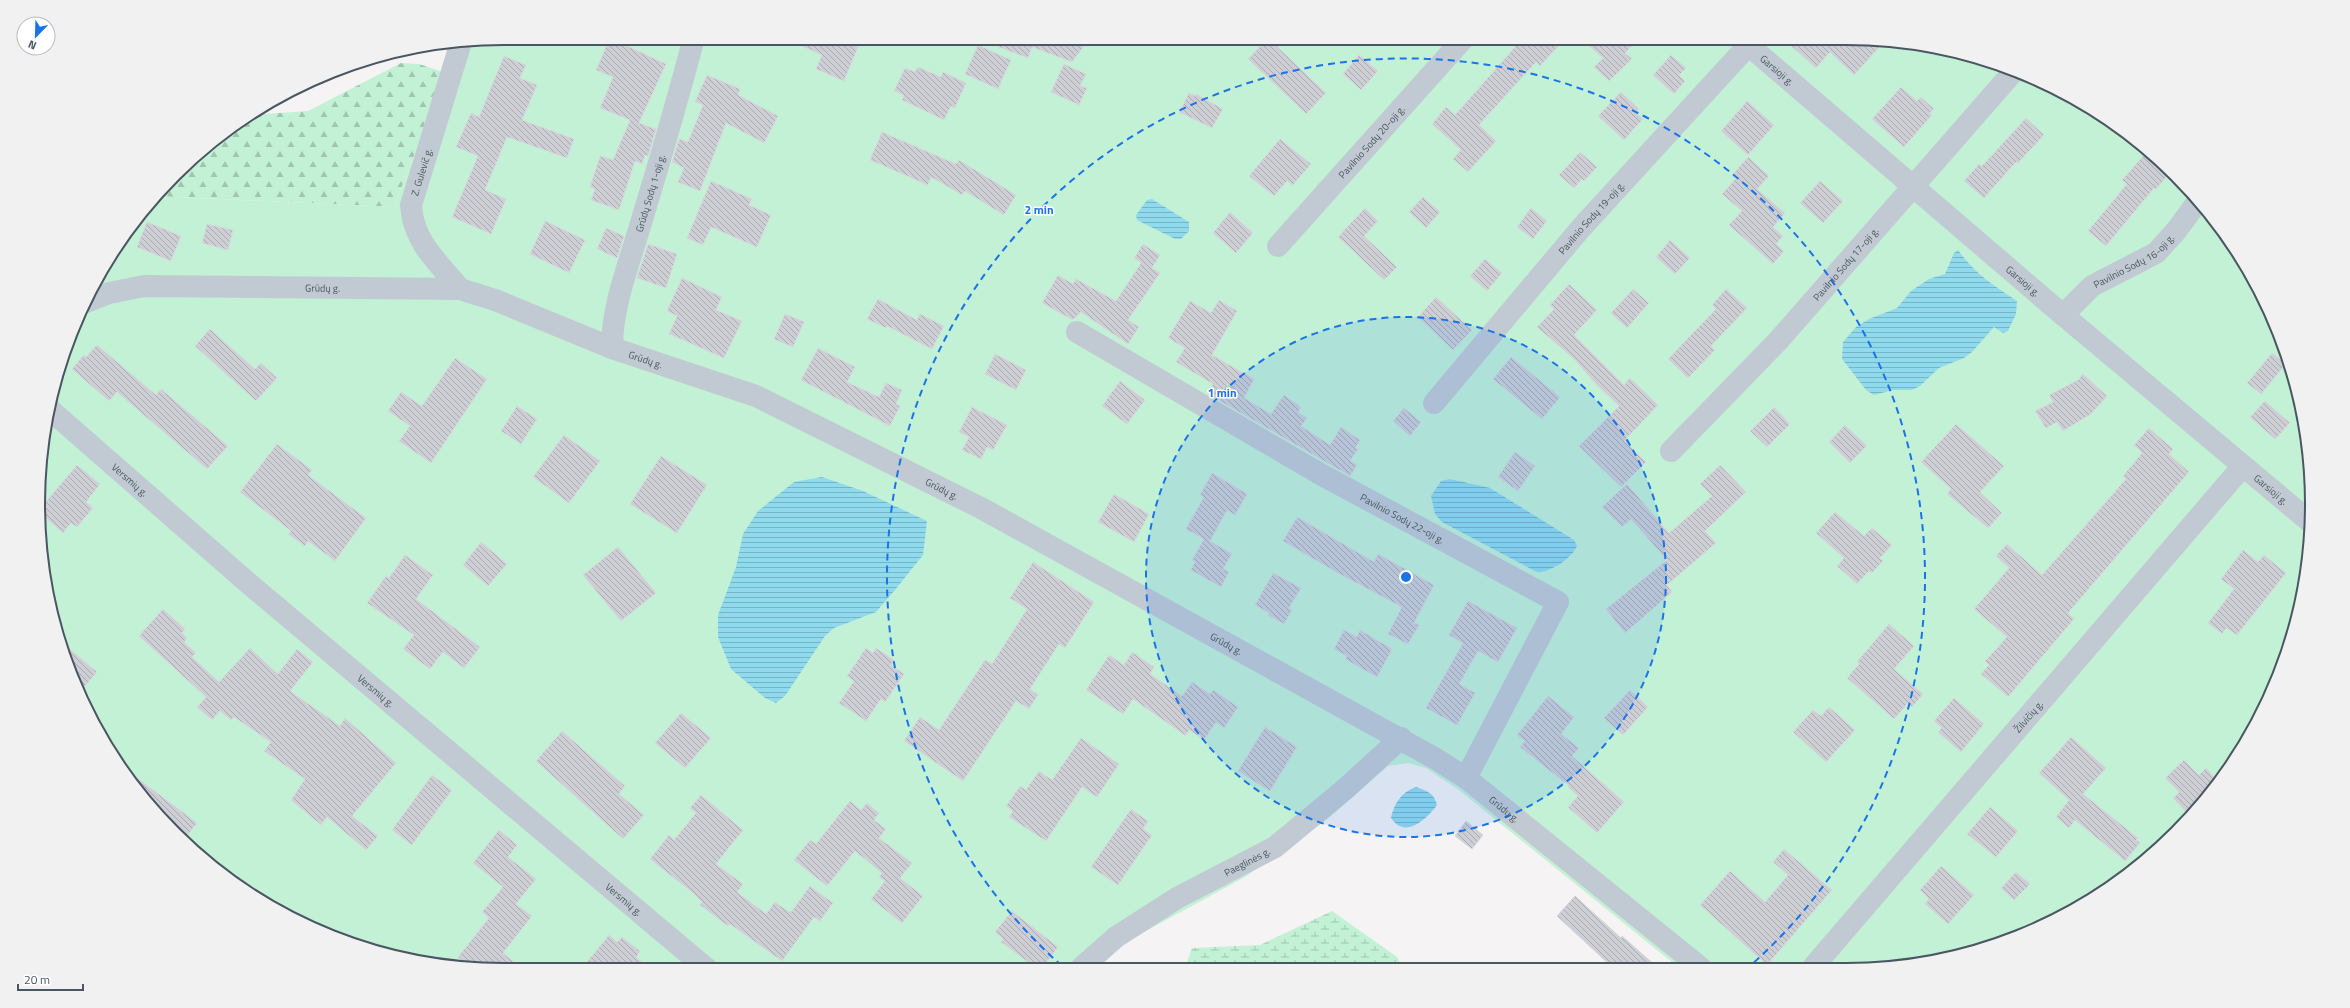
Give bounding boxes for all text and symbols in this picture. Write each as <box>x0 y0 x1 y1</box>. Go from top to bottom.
north arrow <box>16 16 56 56</box>
text: N <box>25 36 39 54</box>
street label: Garsioji g. <box>1757 51 1797 89</box>
street label: Pavilnio Sodų 20-oji g. <box>1335 102 1408 182</box>
street label: Z. Gulevič g. <box>407 146 436 198</box>
street label: Grūdų Sodų 1-oji g. <box>632 153 669 234</box>
street label: Pavilnio Sodų 19-oji g. <box>1555 178 1628 258</box>
text: 2 min <box>1024 200 1054 219</box>
street label: Pavilnio Sodų 17-oji g. <box>1809 224 1882 304</box>
street label: Pavilnio Sodų 16-oji g. <box>2091 231 2178 292</box>
street label: Garsioji g. <box>2002 262 2043 300</box>
street label: Grūdų g. <box>305 281 340 296</box>
street label: Grūdų g. <box>626 347 664 372</box>
text: 1 min <box>1207 383 1237 402</box>
street label: Versmių g. <box>108 460 151 500</box>
street label: Garsioji g. <box>2250 471 2291 509</box>
street label: Grūdų g. <box>923 474 961 504</box>
street label: Pavilnio Sodų 22-oji g. <box>1357 490 1447 547</box>
centre of rings <box>1399 570 1413 584</box>
street label: Grūdų g. <box>1207 629 1245 659</box>
street label: Versmių g. <box>354 671 397 711</box>
street label: Žilvičių g. <box>2010 697 2047 736</box>
street label: Grūdų g. <box>1486 792 1522 826</box>
street label: Paeglinės g. <box>1221 844 1273 880</box>
street label: Versmių g. <box>602 880 645 919</box>
scale bar <box>18 966 83 992</box>
text: 20 m <box>24 970 50 989</box>

